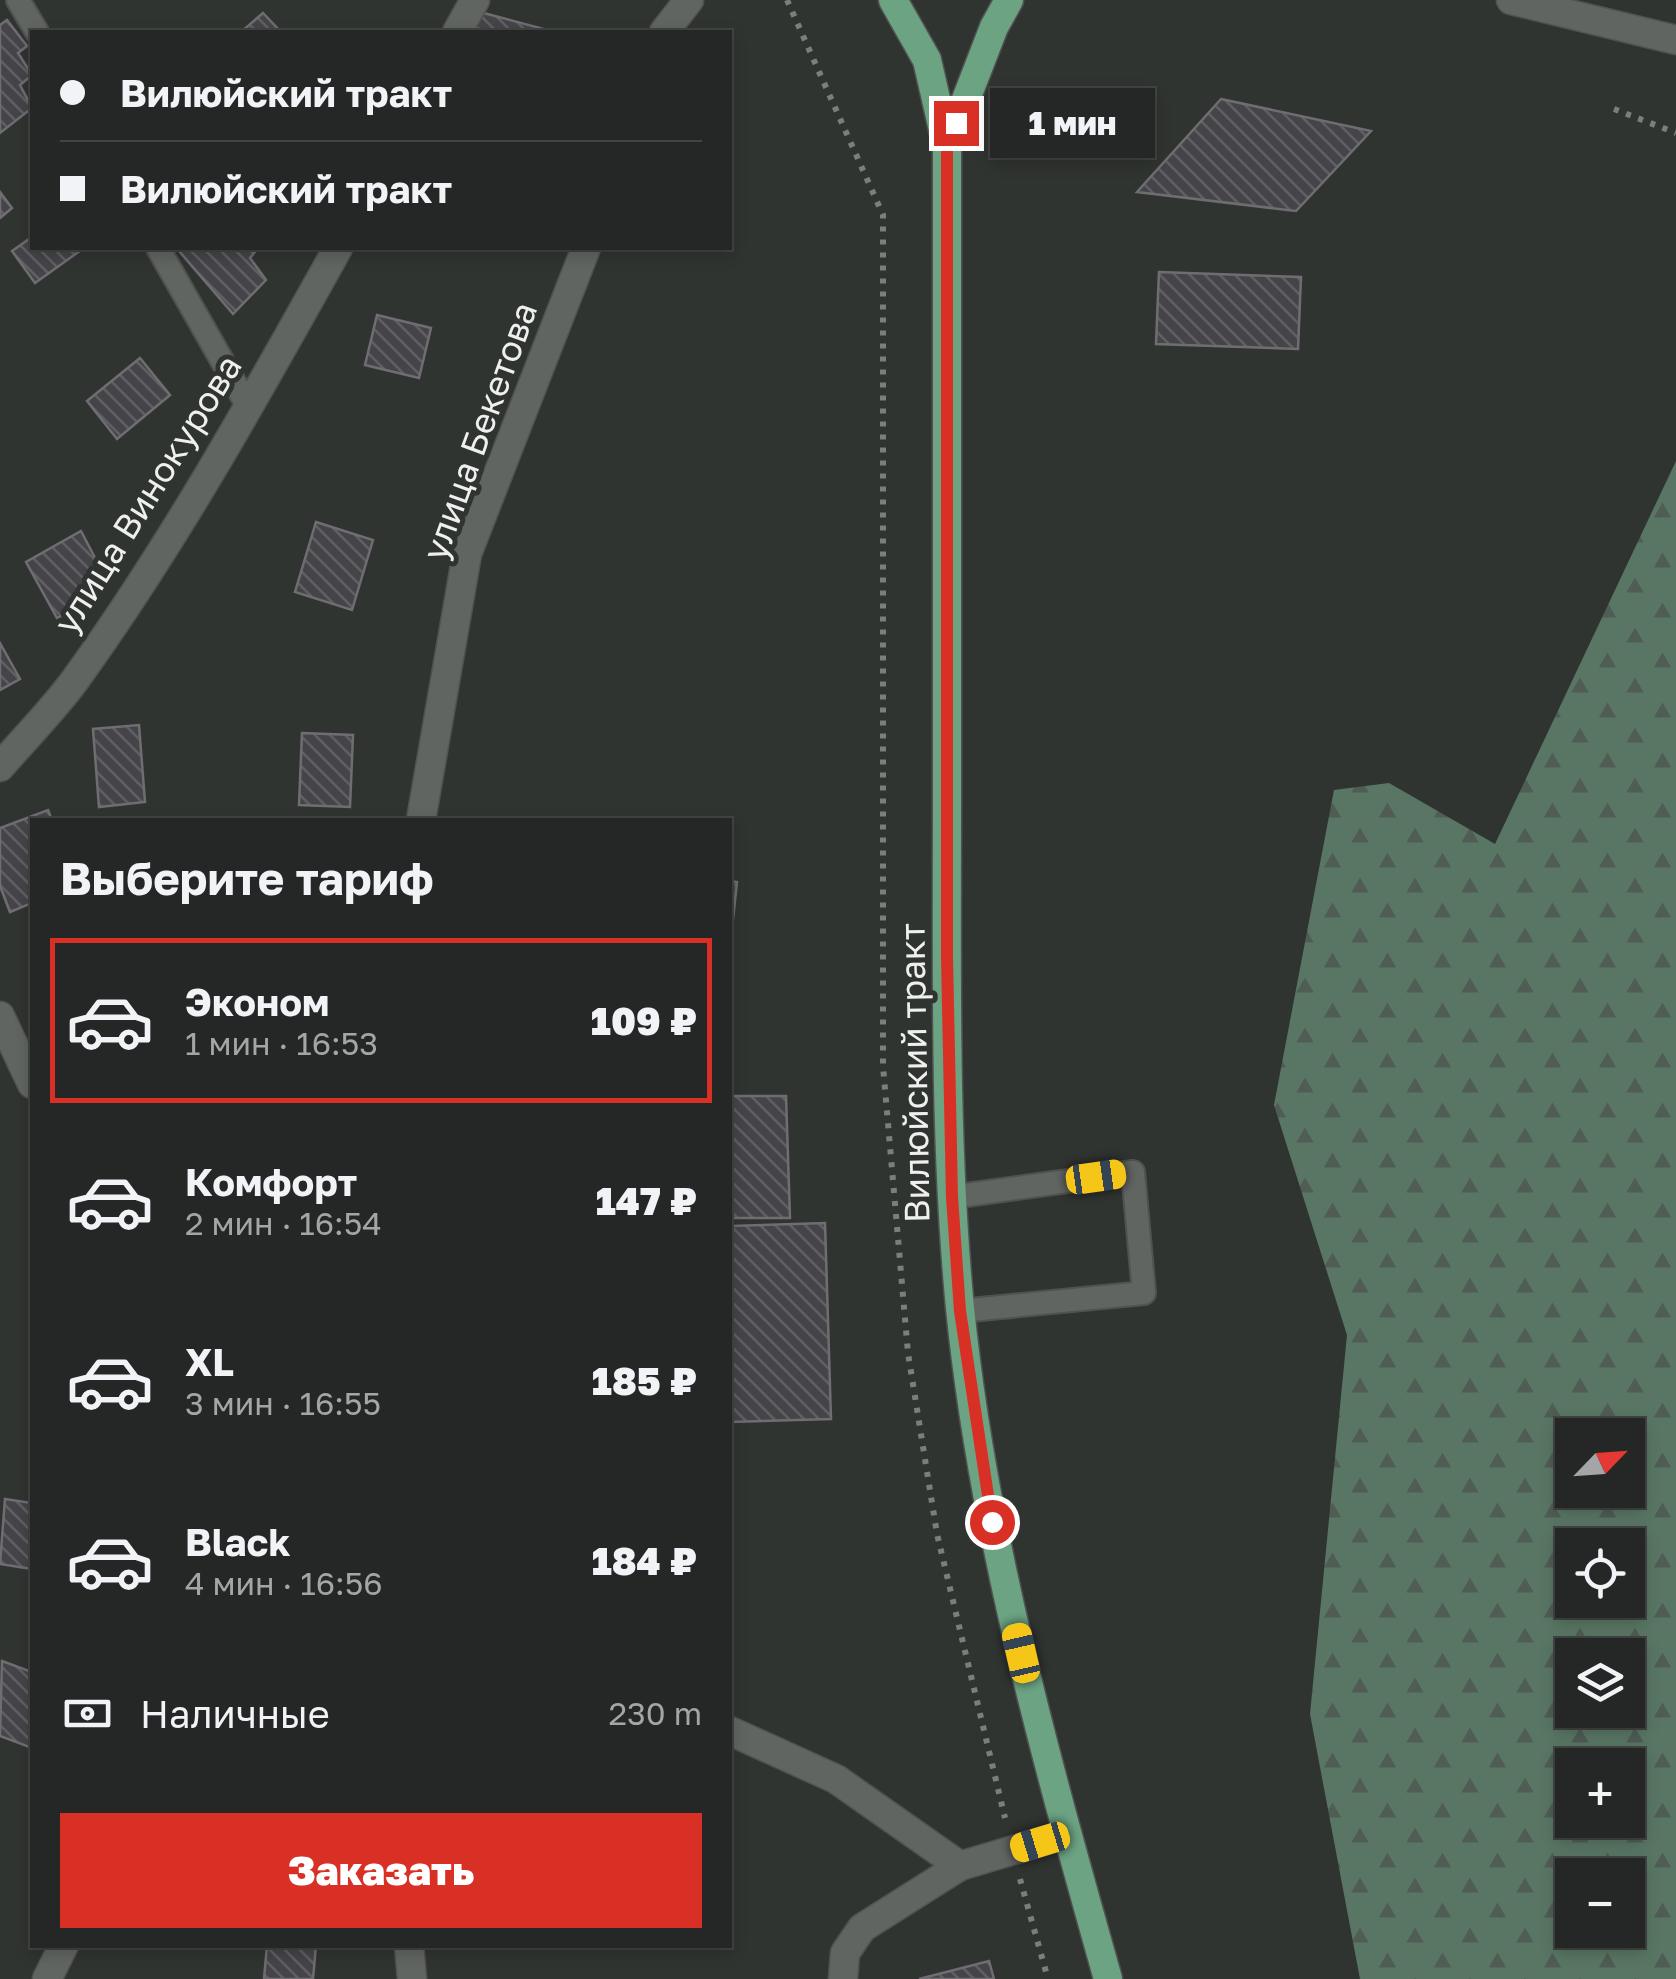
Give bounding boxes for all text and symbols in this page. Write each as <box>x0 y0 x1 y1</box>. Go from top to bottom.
text: Вилюйский тракт <box>120 70 452 115</box>
callout: 1 мин <box>991 88 1156 158</box>
route end <box>934 101 979 146</box>
text: 1 мин <box>1028 104 1117 142</box>
text: Вилюйский тракт <box>120 166 452 211</box>
street label: улица Бекетова <box>413 296 545 566</box>
street label: улица Винокурова <box>44 347 250 641</box>
text: Выберите тариф <box>60 851 434 905</box>
street label: Вилюйский тракт <box>890 923 938 1223</box>
icon: car <box>65 976 155 1066</box>
text: Эконом <box>185 979 329 1024</box>
text: 109 ₽ <box>591 998 697 1043</box>
text: 1 мин · 16:53 <box>185 1024 378 1062</box>
icon: car <box>65 1156 155 1246</box>
car <box>1064 1158 1128 1196</box>
text: Комфорт <box>185 1159 357 1204</box>
text: 147 ₽ <box>596 1178 697 1223</box>
text: 2 мин · 16:54 <box>185 1204 382 1242</box>
icon: car <box>65 1336 155 1426</box>
text: XL <box>185 1339 234 1384</box>
text: 185 ₽ <box>592 1358 697 1403</box>
text: 3 мин · 16:55 <box>185 1384 381 1422</box>
north arrow <box>1555 1418 1645 1508</box>
map controls <box>1555 1418 1645 1948</box>
route start <box>970 1500 1015 1545</box>
icon: car <box>65 1516 155 1606</box>
text: Black <box>185 1519 290 1564</box>
button: locate <box>1555 1528 1645 1618</box>
text: 184 ₽ <box>592 1538 697 1583</box>
text: 4 мин · 16:56 <box>185 1564 383 1602</box>
car <box>1000 1620 1042 1686</box>
button: layers <box>1555 1638 1645 1728</box>
icon: cash <box>60 1686 115 1741</box>
text: Наличные <box>140 1691 330 1736</box>
text: 230 m <box>609 1694 702 1732</box>
button: + <box>1555 1748 1645 1838</box>
button: Заказать <box>60 1813 702 1928</box>
car <box>1007 1819 1073 1865</box>
button: − <box>1555 1858 1645 1948</box>

